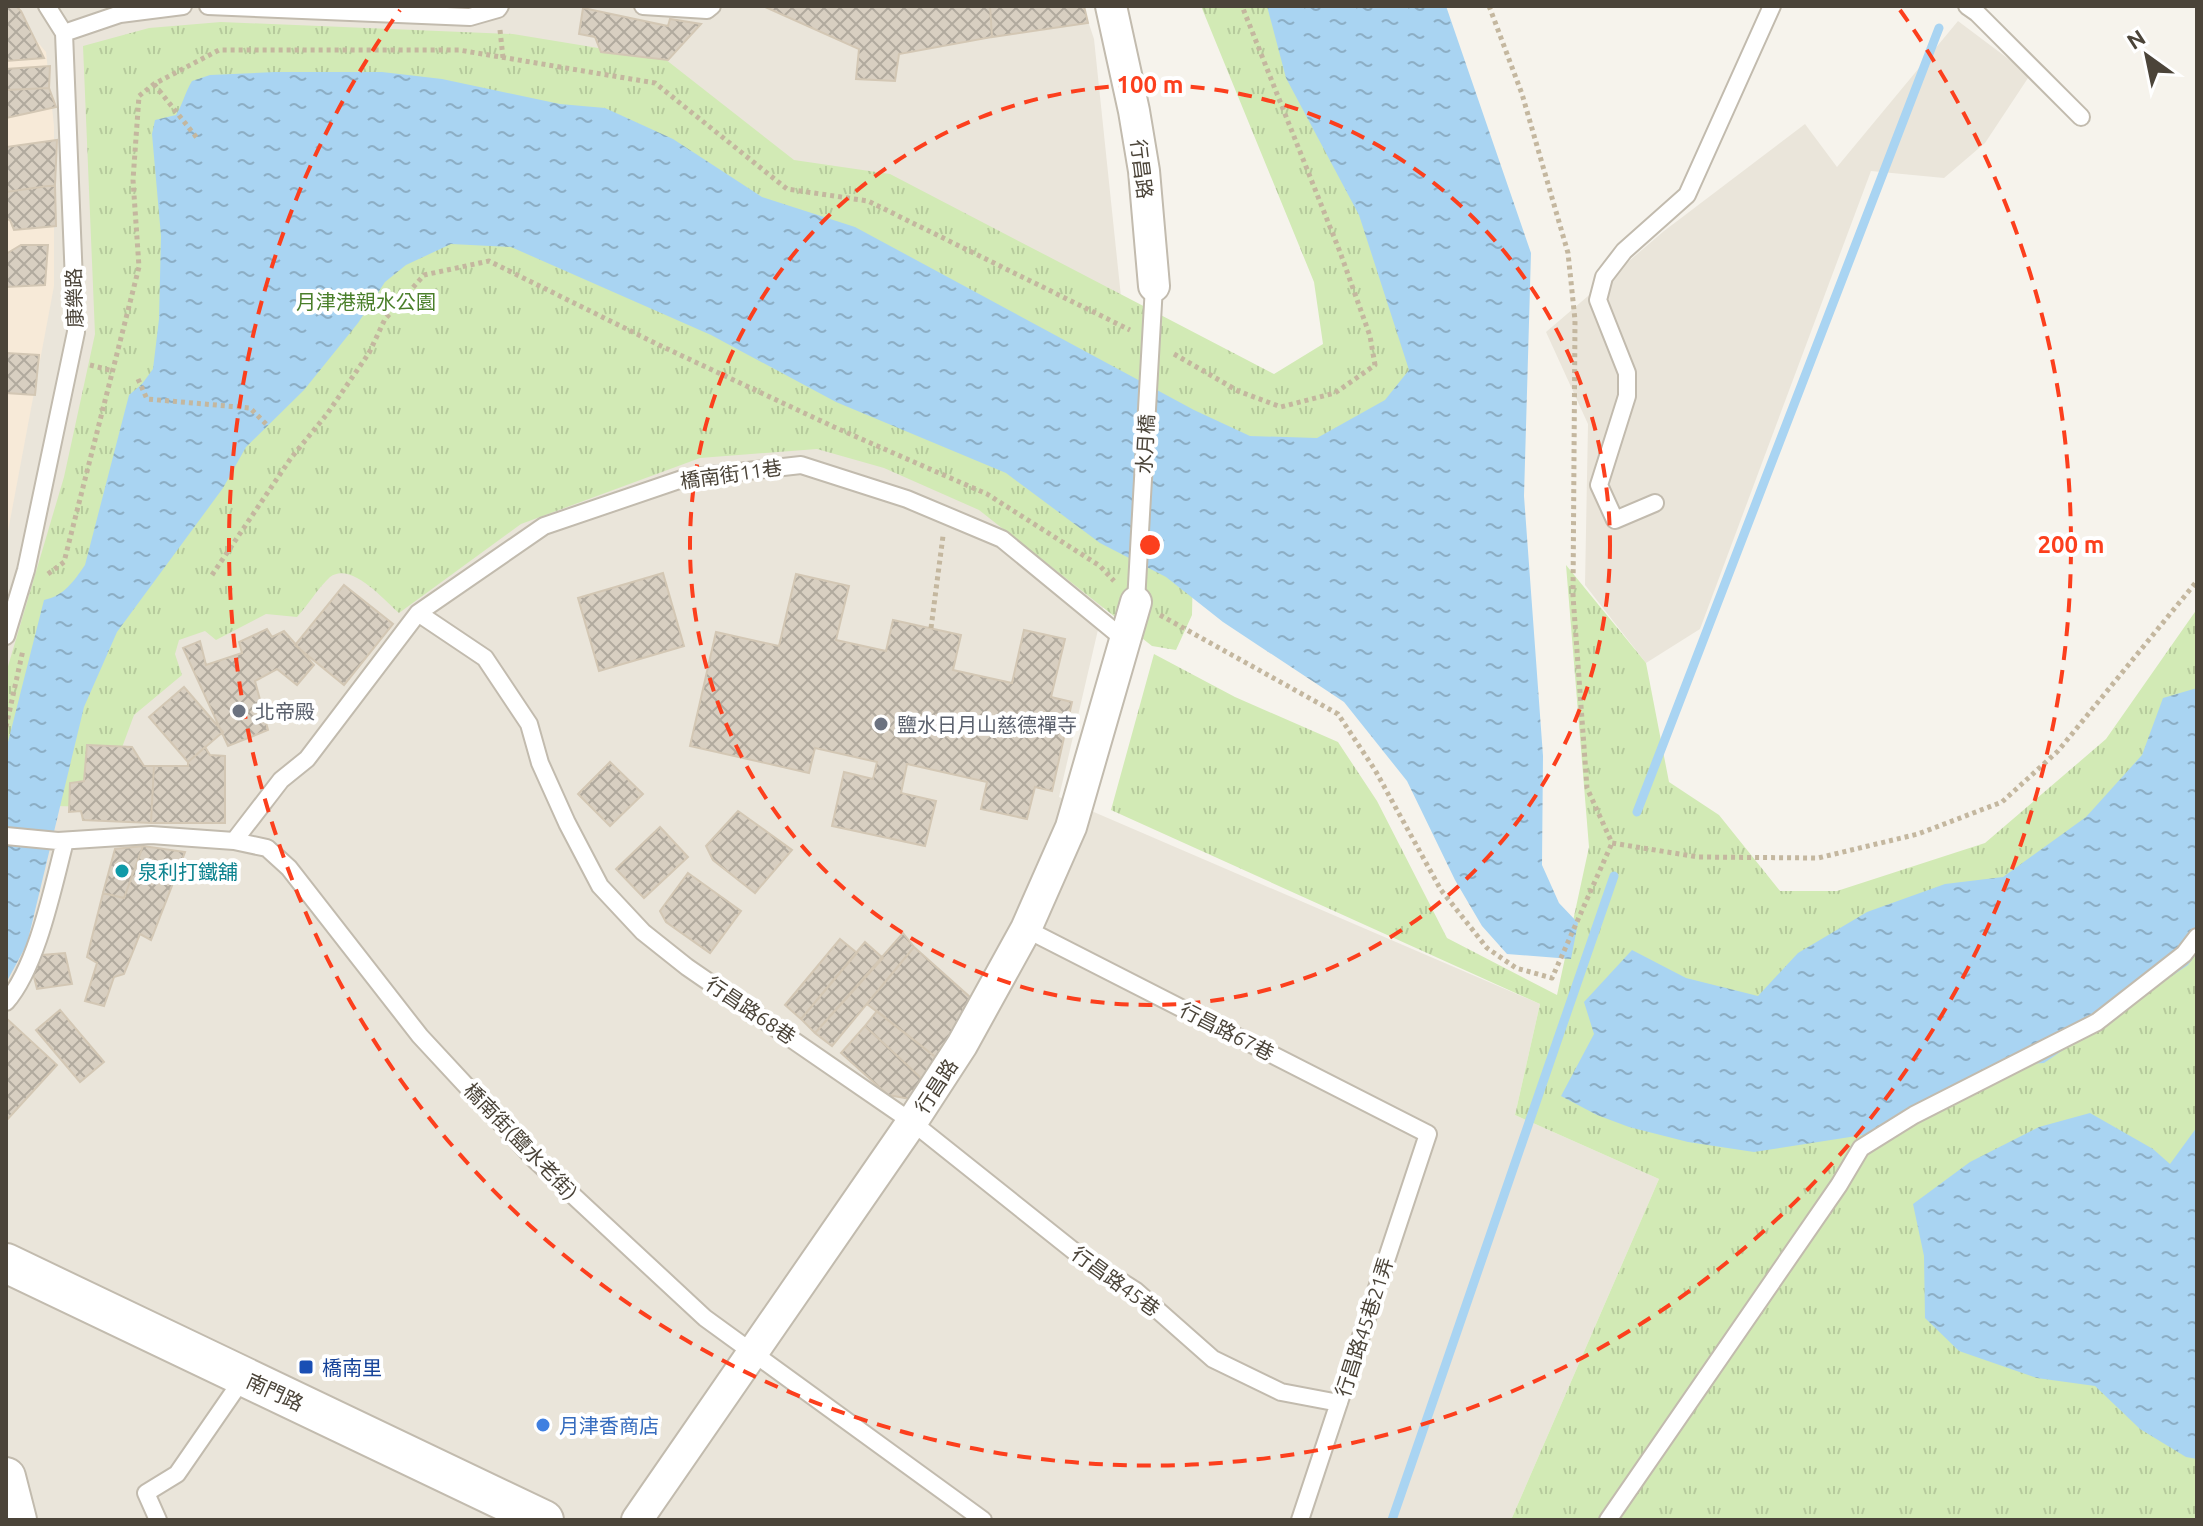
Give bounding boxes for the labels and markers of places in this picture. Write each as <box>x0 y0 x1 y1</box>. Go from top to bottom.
centre of rings <box>1136 531 1164 559</box>
place label: 北帝殿 <box>255 700 315 723</box>
marker: 北帝殿 <box>230 702 248 720</box>
place label: 鹽水日月山慈德禪寺 <box>897 713 1077 736</box>
marker: 鹽水日月山慈德禪寺 <box>872 715 890 733</box>
place label: 泉利打鐵舖 <box>138 860 238 883</box>
marker: 泉利打鐵舖 <box>113 862 131 880</box>
place label: 橋南里 <box>322 1356 382 1379</box>
marker: 橋南里 <box>297 1358 315 1376</box>
place label: 月津香商店 <box>559 1414 659 1437</box>
marker: 月津香商店 <box>534 1416 552 1434</box>

